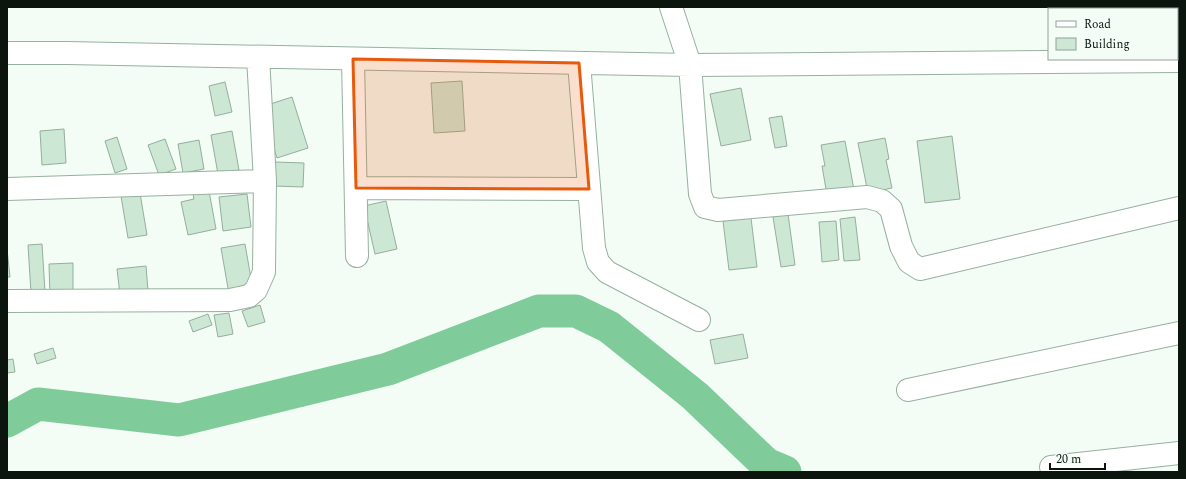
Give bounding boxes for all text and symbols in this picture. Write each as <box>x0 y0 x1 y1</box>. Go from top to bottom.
legend <box>1048 8 1178 60</box>
text: Road <box>1084 15 1111 34</box>
text: Building <box>1084 35 1130 54</box>
scale bar <box>1050 445 1105 471</box>
text: 20 m <box>1056 450 1081 469</box>

